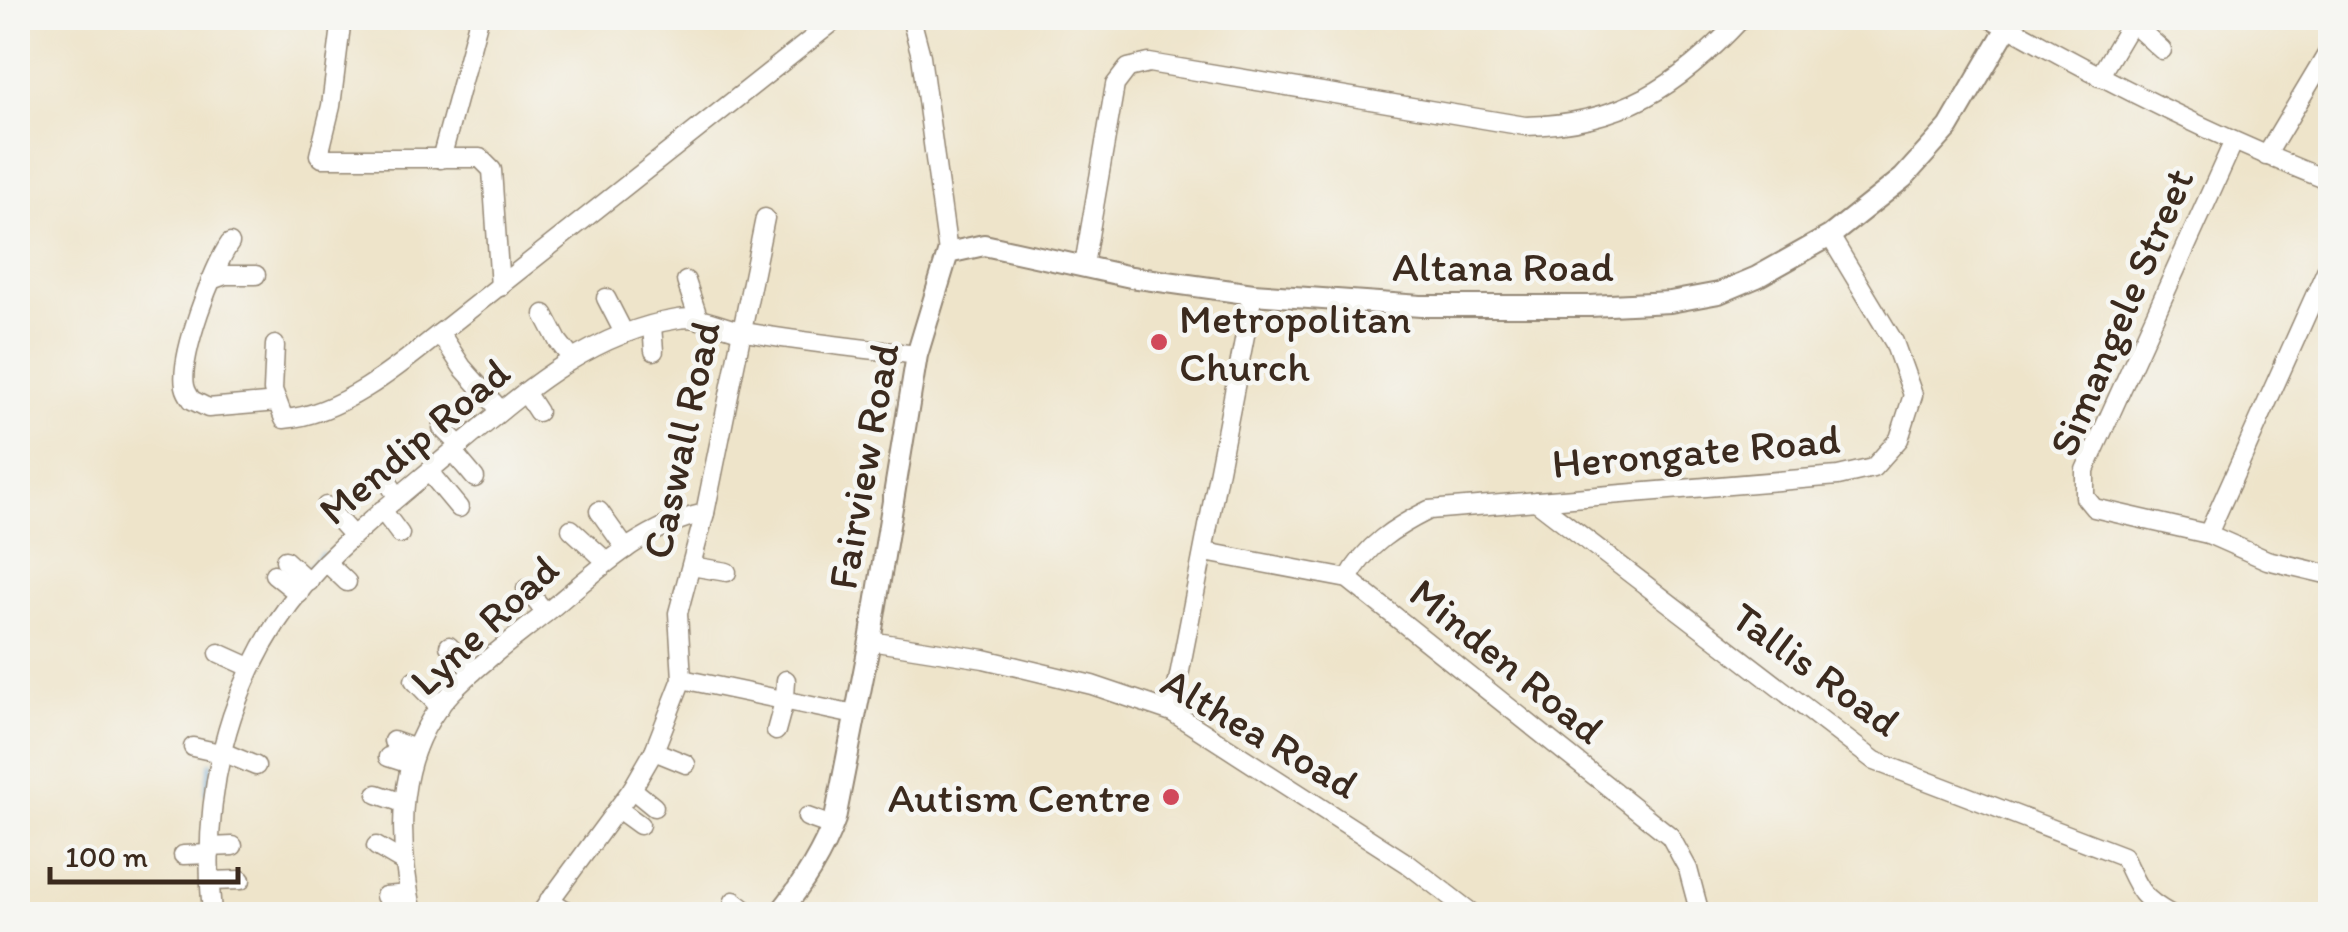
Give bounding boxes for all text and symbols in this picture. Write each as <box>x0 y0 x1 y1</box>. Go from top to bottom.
street label: Simangele Street <box>2037 160 2205 464</box>
street label: Altana Road <box>1392 241 1614 292</box>
place label: Metropolitan Church <box>1179 293 1411 392</box>
street label: Caswall Road <box>631 317 731 563</box>
marker: Metropolitan Church <box>1148 331 1170 353</box>
street label: Fairview Road <box>816 339 910 593</box>
street label: Mendip Road <box>308 346 520 536</box>
street label: Herongate Road <box>1550 413 1842 489</box>
street label: Lyne Road <box>399 543 569 706</box>
street label: Minden Road <box>1400 567 1614 755</box>
street label: Tallis Road <box>1722 591 1910 747</box>
street label: Althea Road <box>1153 656 1367 810</box>
place label: Autism Centre <box>888 772 1151 823</box>
marker: Autism Centre <box>1160 786 1182 808</box>
scale bar <box>50 822 238 884</box>
text: 100 m <box>65 838 148 875</box>

